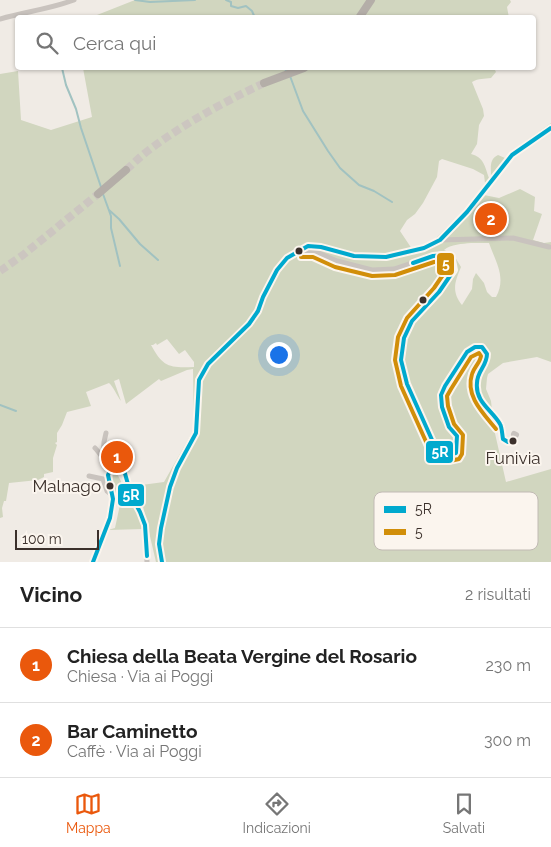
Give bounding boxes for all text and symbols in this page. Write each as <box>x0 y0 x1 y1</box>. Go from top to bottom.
search box <box>15 15 536 70</box>
icon: search <box>33 29 61 57</box>
text: Cerca qui <box>73 32 156 54</box>
pin: 2 <box>475 200 507 238</box>
unlabelled marker <box>294 246 304 256</box>
line badge: 5 <box>436 252 455 276</box>
text: 5 <box>442 256 450 272</box>
unlabelled marker <box>418 295 428 305</box>
your location <box>266 342 292 368</box>
marker: Funivia <box>508 436 518 446</box>
pin: 1 <box>101 438 133 476</box>
line badge: 5R <box>425 440 454 464</box>
text: 5R <box>431 444 449 460</box>
place label: Funivia <box>485 448 541 468</box>
place label: Malnago <box>32 476 101 496</box>
marker: Malnago <box>105 481 115 491</box>
line badge: 5R <box>117 483 145 507</box>
text: 5R <box>122 487 140 503</box>
legend <box>374 492 538 550</box>
text: 5R <box>415 501 432 517</box>
text: 5 <box>415 524 423 540</box>
scale bar <box>15 527 99 550</box>
text: 100 m <box>22 531 62 547</box>
text: Vicino <box>20 582 82 607</box>
text: 2 risultati <box>465 585 531 604</box>
text: Chiesa della Beata Vergine del Rosario <box>67 645 417 667</box>
text: 1 <box>32 656 40 675</box>
text: 230 m <box>486 656 531 675</box>
text: Chiesa · Via ai Poggi <box>67 667 213 686</box>
text: Bar Caminetto <box>67 720 198 742</box>
text: 2 <box>31 731 41 750</box>
text: 300 m <box>484 731 531 750</box>
text: Caffè · Via ai Poggi <box>67 742 202 761</box>
tab: Mappa <box>66 790 111 836</box>
tab: Indicazioni <box>243 790 311 836</box>
tab: Salvati <box>443 790 485 836</box>

